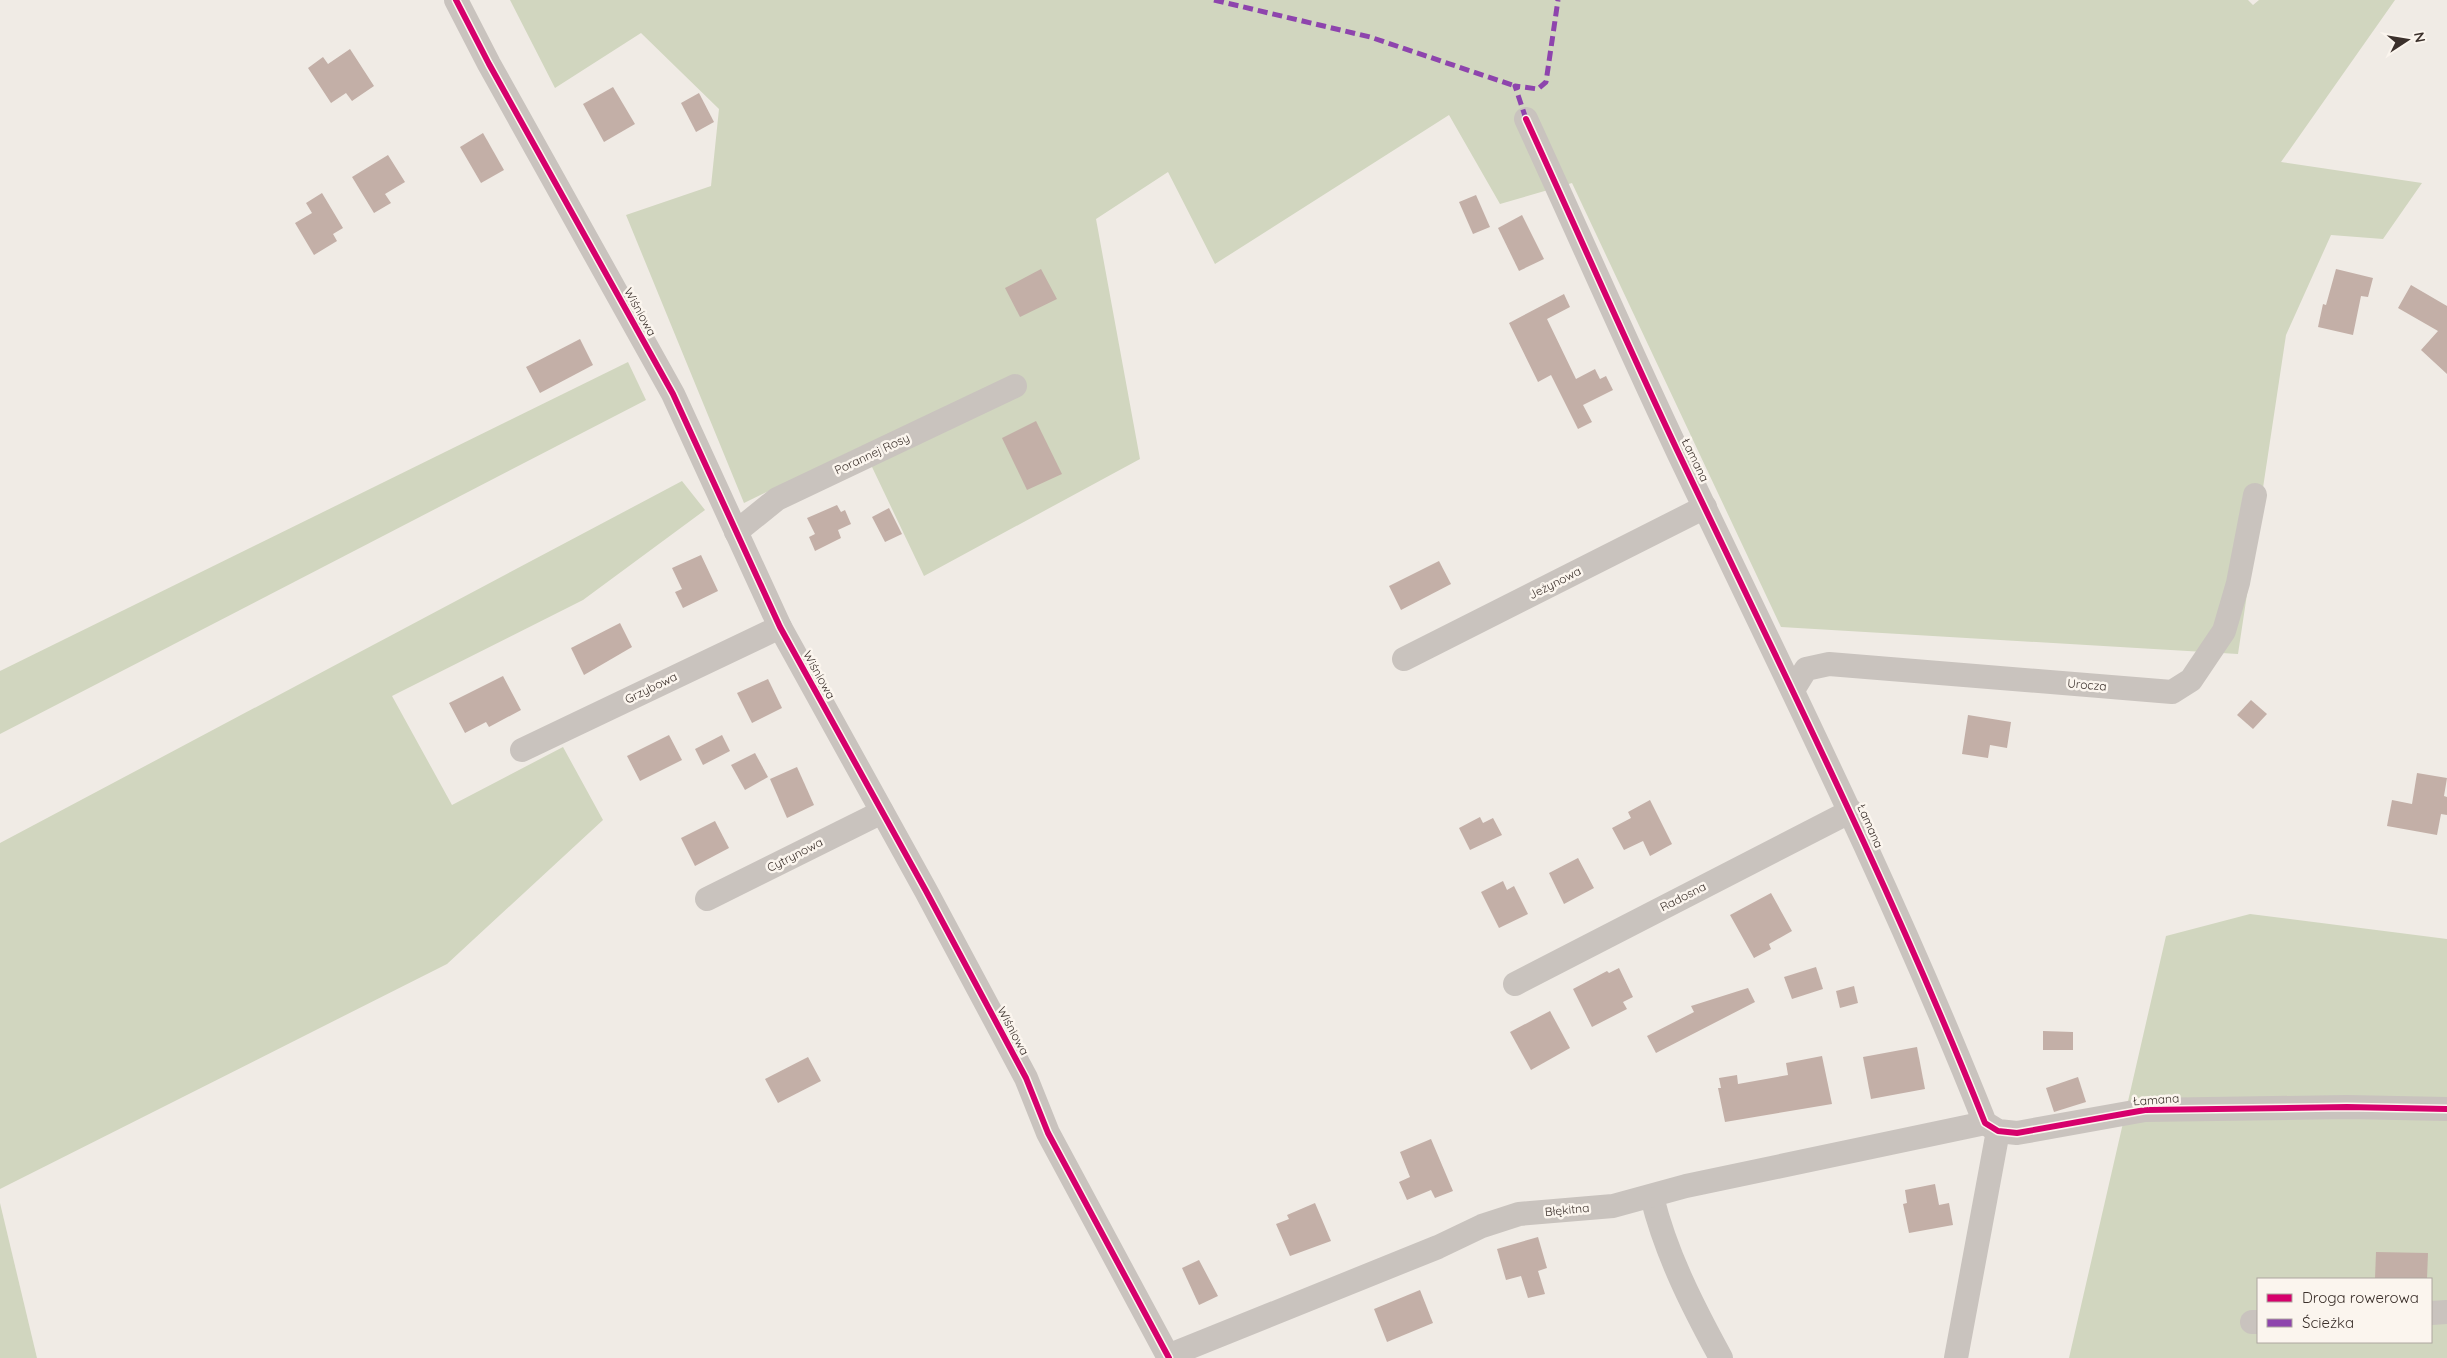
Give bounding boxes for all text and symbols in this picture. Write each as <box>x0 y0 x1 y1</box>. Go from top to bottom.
north arrow <box>2382 15 2432 65</box>
text: N <box>2410 30 2430 44</box>
street label: Wiśniowa <box>621 285 660 339</box>
street label: Porannej Rosy <box>832 430 912 477</box>
street label: Łamana <box>1678 436 1712 484</box>
street label: Jeżynowa <box>1526 563 1583 602</box>
street label: Wiśniowa <box>800 648 839 702</box>
street label: Grzybowa <box>622 668 679 707</box>
street label: Urocza <box>2067 675 2107 694</box>
street label: Łamana <box>1854 801 1887 850</box>
street label: Cytrynowa <box>764 834 825 875</box>
street label: Radosna <box>1657 879 1708 915</box>
street label: Wiśniowa <box>994 1004 1032 1058</box>
street label: Łamana <box>2132 1090 2180 1109</box>
street label: Błękitna <box>1544 1200 1590 1219</box>
legend <box>2257 1278 2432 1343</box>
text: Droga rowerowa <box>2302 1288 2419 1307</box>
text: Ścieżka <box>2302 1313 2354 1332</box>

